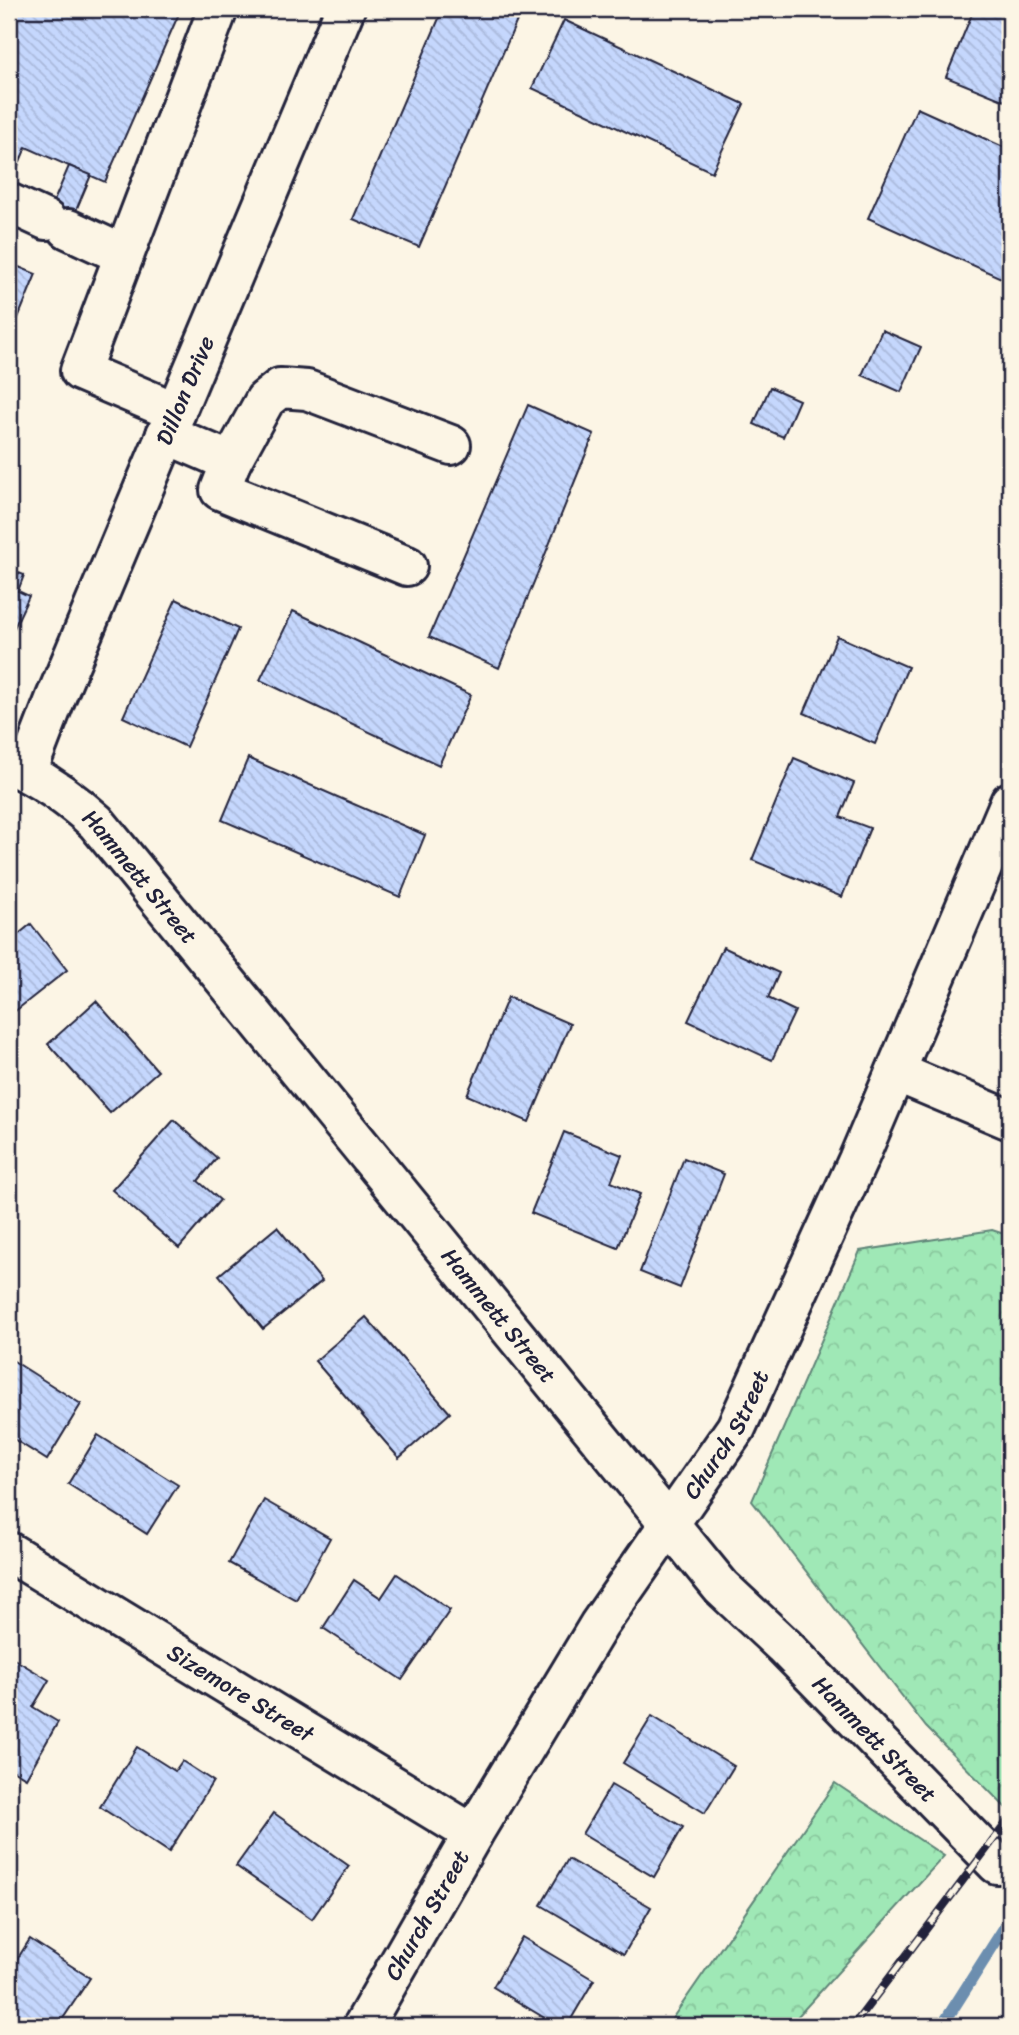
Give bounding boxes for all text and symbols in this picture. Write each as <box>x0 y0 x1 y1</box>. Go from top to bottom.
street label: Dillon Drive <box>144 329 226 452</box>
street label: Hammett Street <box>73 798 209 954</box>
street label: Hammett Street <box>431 1238 567 1393</box>
street label: Church Street <box>672 1363 781 1508</box>
street label: Sizemore Street <box>159 1632 324 1754</box>
street label: Hammett Street <box>802 1665 947 1813</box>
street label: Church Street <box>373 1842 481 1988</box>

